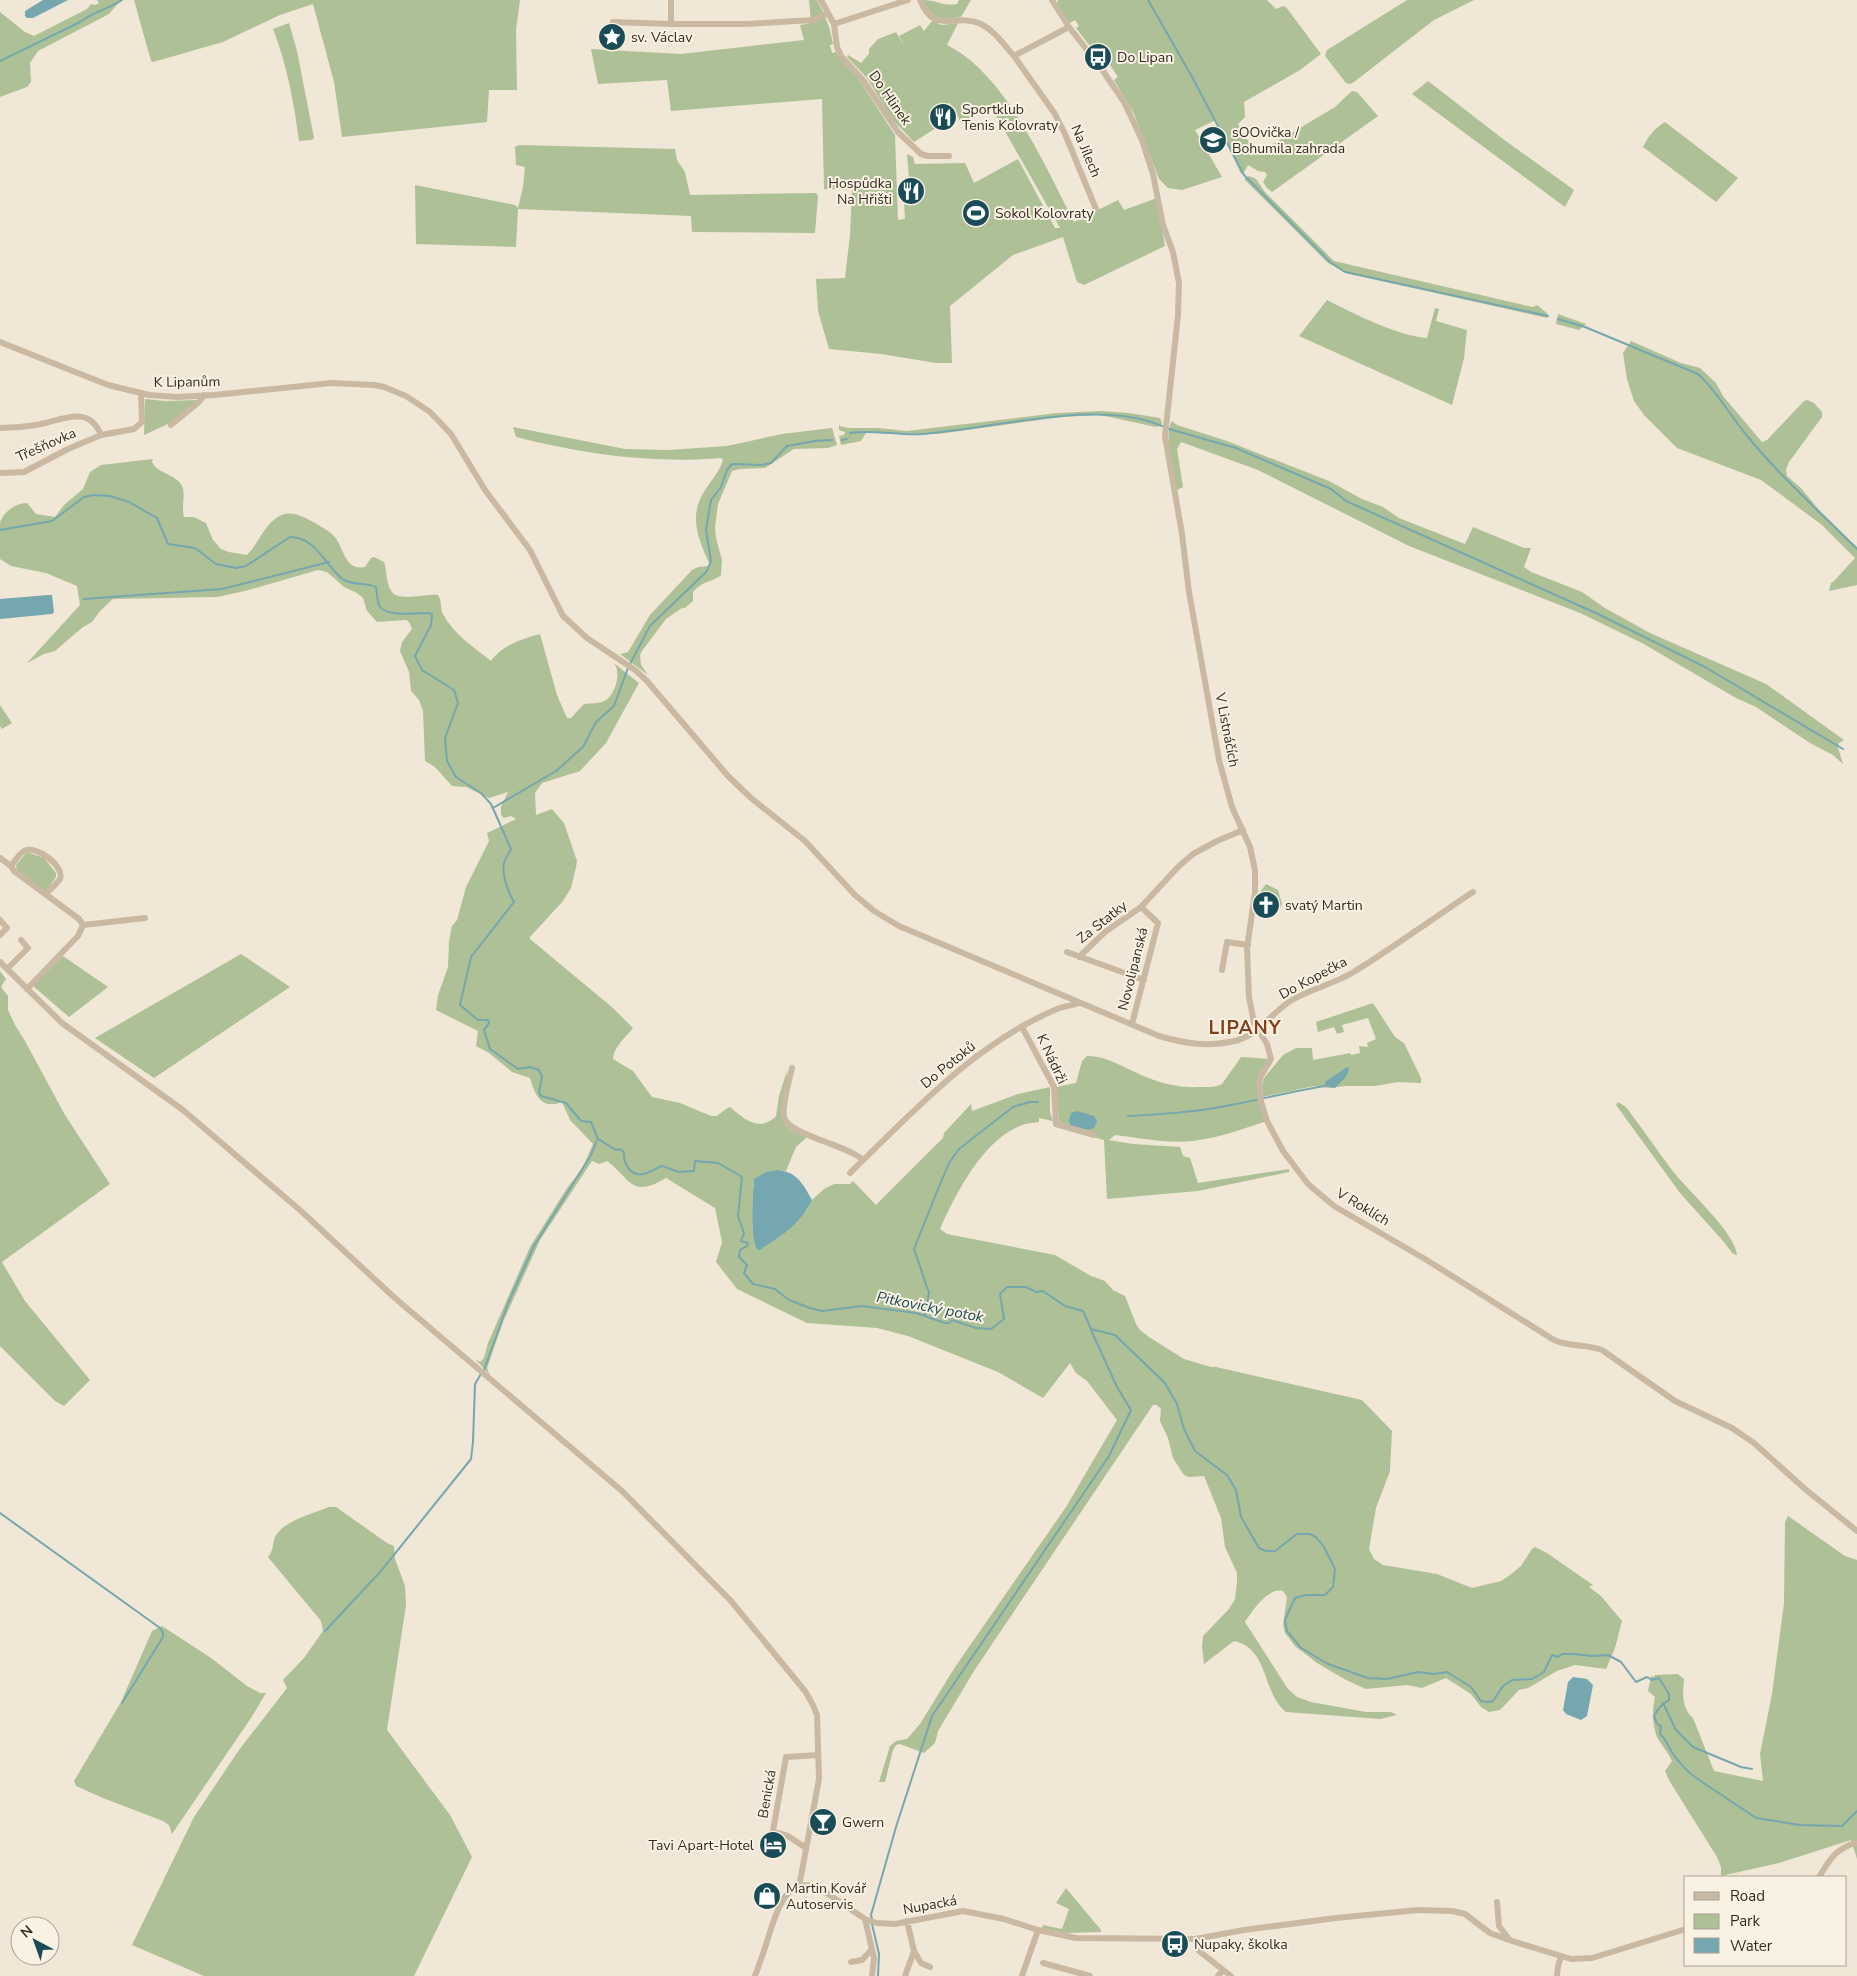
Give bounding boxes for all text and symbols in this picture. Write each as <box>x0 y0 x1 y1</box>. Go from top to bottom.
place icon: sv. Václav <box>597 22 627 52</box>
place label: sv. Václav <box>631 28 693 47</box>
bus stop icon: Do Lipan <box>1083 42 1113 72</box>
place label: Do Lipan <box>1117 48 1173 67</box>
street label: Do Hlinek <box>864 67 916 130</box>
place label: Sportklub Tenis Kolovraty <box>962 100 1059 135</box>
restaurant icon: Sportklub Tenis Kolovraty <box>928 102 958 132</box>
street label: Na Jílech <box>1066 122 1106 180</box>
place label: sOOvička / Bohumila zahrada <box>1232 123 1345 158</box>
school or university icon: sOOvička / Bohumila zahrada <box>1198 125 1228 155</box>
place label: Hospůdka Na Hřišti <box>828 174 892 209</box>
restaurant icon: Hospůdka Na Hřišti <box>896 176 926 206</box>
sports icon: Sokol Kolovraty <box>961 198 991 228</box>
place label: Sokol Kolovraty <box>995 204 1094 223</box>
street label: K Lipanům <box>154 372 220 392</box>
street label: Třešňovka <box>13 423 79 467</box>
street label: V Listnáčích <box>1210 690 1244 769</box>
church icon: svatý Martin <box>1251 890 1281 920</box>
street label: Za Statky <box>1073 896 1132 948</box>
place label: svatý Martin <box>1285 896 1363 915</box>
street label: Novolipanská <box>1114 925 1152 1013</box>
street label: Do Kopečka <box>1276 952 1350 1004</box>
district label: LIPANY <box>1208 1015 1282 1041</box>
street label: K Nádrži <box>1032 1031 1072 1087</box>
street label: Do Potoků <box>917 1037 979 1093</box>
street label: V Roklích <box>1332 1183 1393 1230</box>
water label: Pitkovický potok <box>875 1287 986 1327</box>
street label: Benická <box>753 1768 781 1820</box>
bar icon: Gwern <box>808 1807 838 1837</box>
place label: Gwern <box>842 1813 884 1832</box>
hotel icon: Tavi Apart-Hotel <box>758 1830 788 1860</box>
place label: Tavi Apart-Hotel <box>649 1836 755 1855</box>
legend <box>1684 1876 1847 1966</box>
place label: Martin Kovář Autoservis <box>786 1879 867 1914</box>
shop icon: Martin Kovář Autoservis <box>752 1881 782 1911</box>
text: Road <box>1730 1886 1765 1906</box>
street label: Nupacká <box>901 1891 959 1919</box>
text: Park <box>1730 1911 1760 1931</box>
north arrow <box>10 1916 60 1966</box>
text: N <box>17 1921 37 1942</box>
bus stop icon: Nupaky, školka <box>1160 1929 1190 1959</box>
place label: Nupaky, školka <box>1194 1935 1288 1954</box>
text: Water <box>1730 1936 1773 1956</box>

